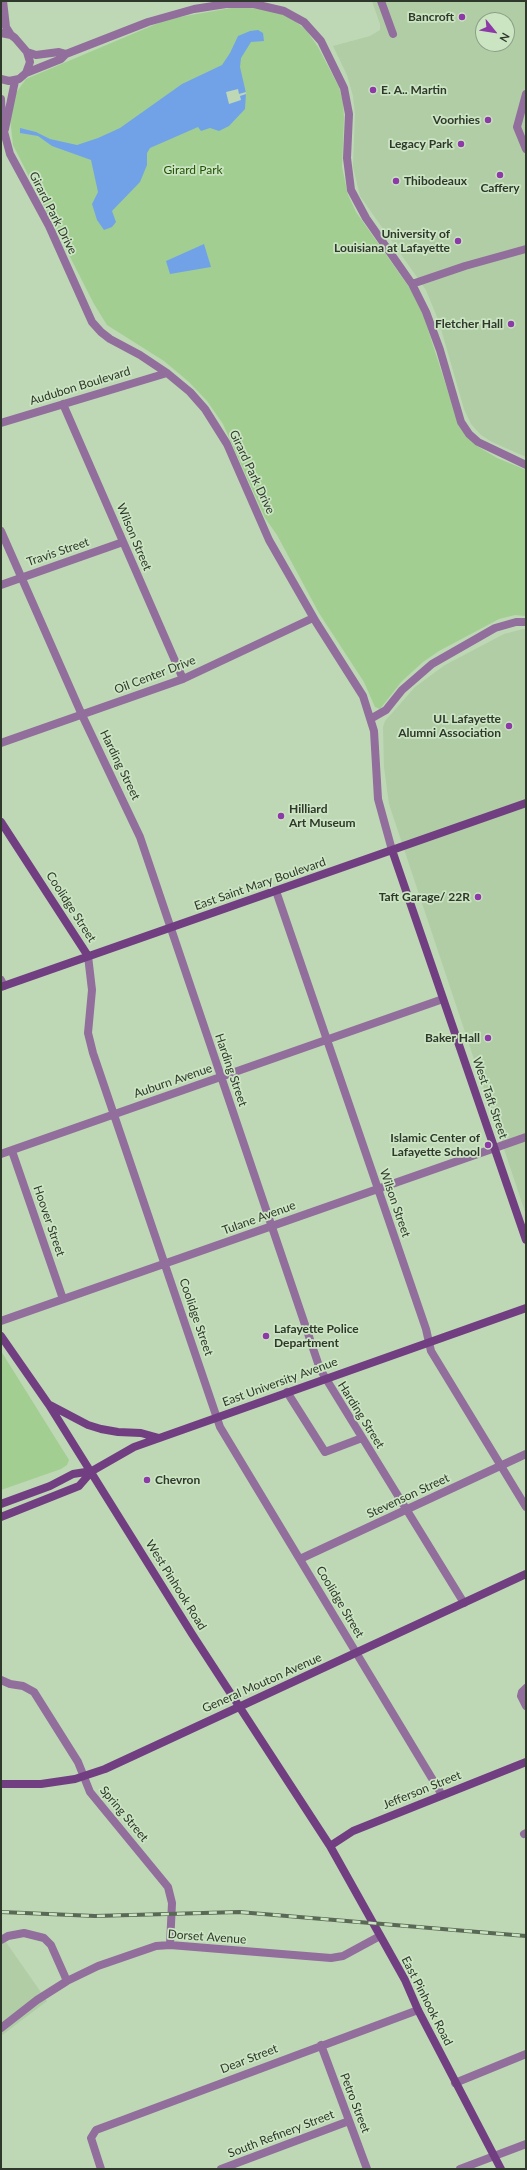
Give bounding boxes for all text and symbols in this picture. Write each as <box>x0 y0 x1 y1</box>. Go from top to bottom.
place label: Bancroft <box>408 10 454 24</box>
marker: Bancroft <box>457 12 467 22</box>
north arrow <box>475 12 515 52</box>
text: N <box>497 31 513 45</box>
place label: E. A.. Martin <box>381 83 447 97</box>
marker: E. A.. Martin <box>368 85 378 95</box>
place label: Voorhies <box>433 113 480 127</box>
marker: Voorhies <box>483 115 493 125</box>
place label: Legacy Park <box>389 137 453 151</box>
marker: Legacy Park <box>456 139 466 149</box>
park label: Girard Park <box>163 163 223 177</box>
street label: Girard Park Drive <box>26 169 80 257</box>
marker: Caffery <box>495 170 505 180</box>
place label: Thibodeaux <box>404 174 467 188</box>
marker: Thibodeaux <box>391 176 401 186</box>
place label: Caffery <box>480 181 520 195</box>
place label: University of Louisiana at Lafayette <box>334 227 450 255</box>
marker: University of Louisiana at Lafayette <box>453 236 463 246</box>
place label: Fletcher Hall <box>435 317 503 331</box>
marker: Fletcher Hall <box>506 319 516 329</box>
street label: Audubon Boulevard <box>28 364 132 408</box>
street label: Girard Park Drive <box>226 428 278 516</box>
street label: Wilson Street <box>113 501 155 573</box>
street label: Travis Street <box>25 535 91 569</box>
street label: Oil Center Drive <box>112 653 198 697</box>
place label: UL Lafayette Alumni Association <box>398 712 501 740</box>
marker: UL Lafayette Alumni Association <box>504 721 514 731</box>
street label: Harding Street <box>97 728 143 802</box>
place label: Hilliard Art Museum <box>289 802 356 830</box>
marker: Hilliard Art Museum <box>276 811 286 821</box>
street label: East Saint Mary Boulevard <box>192 855 328 913</box>
street label: Coolidge Street <box>43 869 99 945</box>
place label: Taft Garage/ 22R <box>379 890 470 904</box>
marker: Taft Garage/ 22R <box>473 892 483 902</box>
place label: Baker Hall <box>425 1031 480 1045</box>
street label: Harding Street <box>212 1032 250 1108</box>
marker: Baker Hall <box>483 1033 493 1043</box>
street label: West Taft Street <box>469 1055 511 1141</box>
street label: Auburn Avenue <box>132 1061 214 1101</box>
place label: Islamic Center of Lafayette School <box>390 1131 480 1159</box>
marker: Islamic Center of Lafayette School <box>483 1140 493 1150</box>
street label: Wilson Street <box>377 1167 413 1239</box>
street label: Hoover Street <box>30 1184 68 1258</box>
street label: Tulane Avenue <box>220 1198 298 1238</box>
street label: Coolidge Street <box>176 1276 216 1358</box>
place label: Lafayette Police Department <box>274 1322 359 1350</box>
marker: Lafayette Police Department <box>261 1331 271 1341</box>
street label: East University Avenue <box>220 1354 340 1410</box>
street label: Harding Street <box>335 1379 387 1451</box>
street label: Stevenson Street <box>365 1471 451 1521</box>
place label: Chevron <box>155 1473 200 1487</box>
marker: Chevron <box>142 1475 152 1485</box>
street label: West Pinhook Road <box>142 1537 210 1633</box>
street label: Coolidge Street <box>313 1564 367 1640</box>
street label: General Mouton Avenue <box>200 1650 324 1716</box>
street label: Jefferson Street <box>381 1768 463 1812</box>
street label: Spring Street <box>97 1783 151 1845</box>
street label: Dorset Avenue <box>167 1927 247 1947</box>
street label: East Pinhook Road <box>398 1954 456 2048</box>
street label: Dear Street <box>218 2041 280 2077</box>
street label: Petro Street <box>337 2071 373 2135</box>
street label: South Refinery Street <box>226 2107 336 2161</box>

